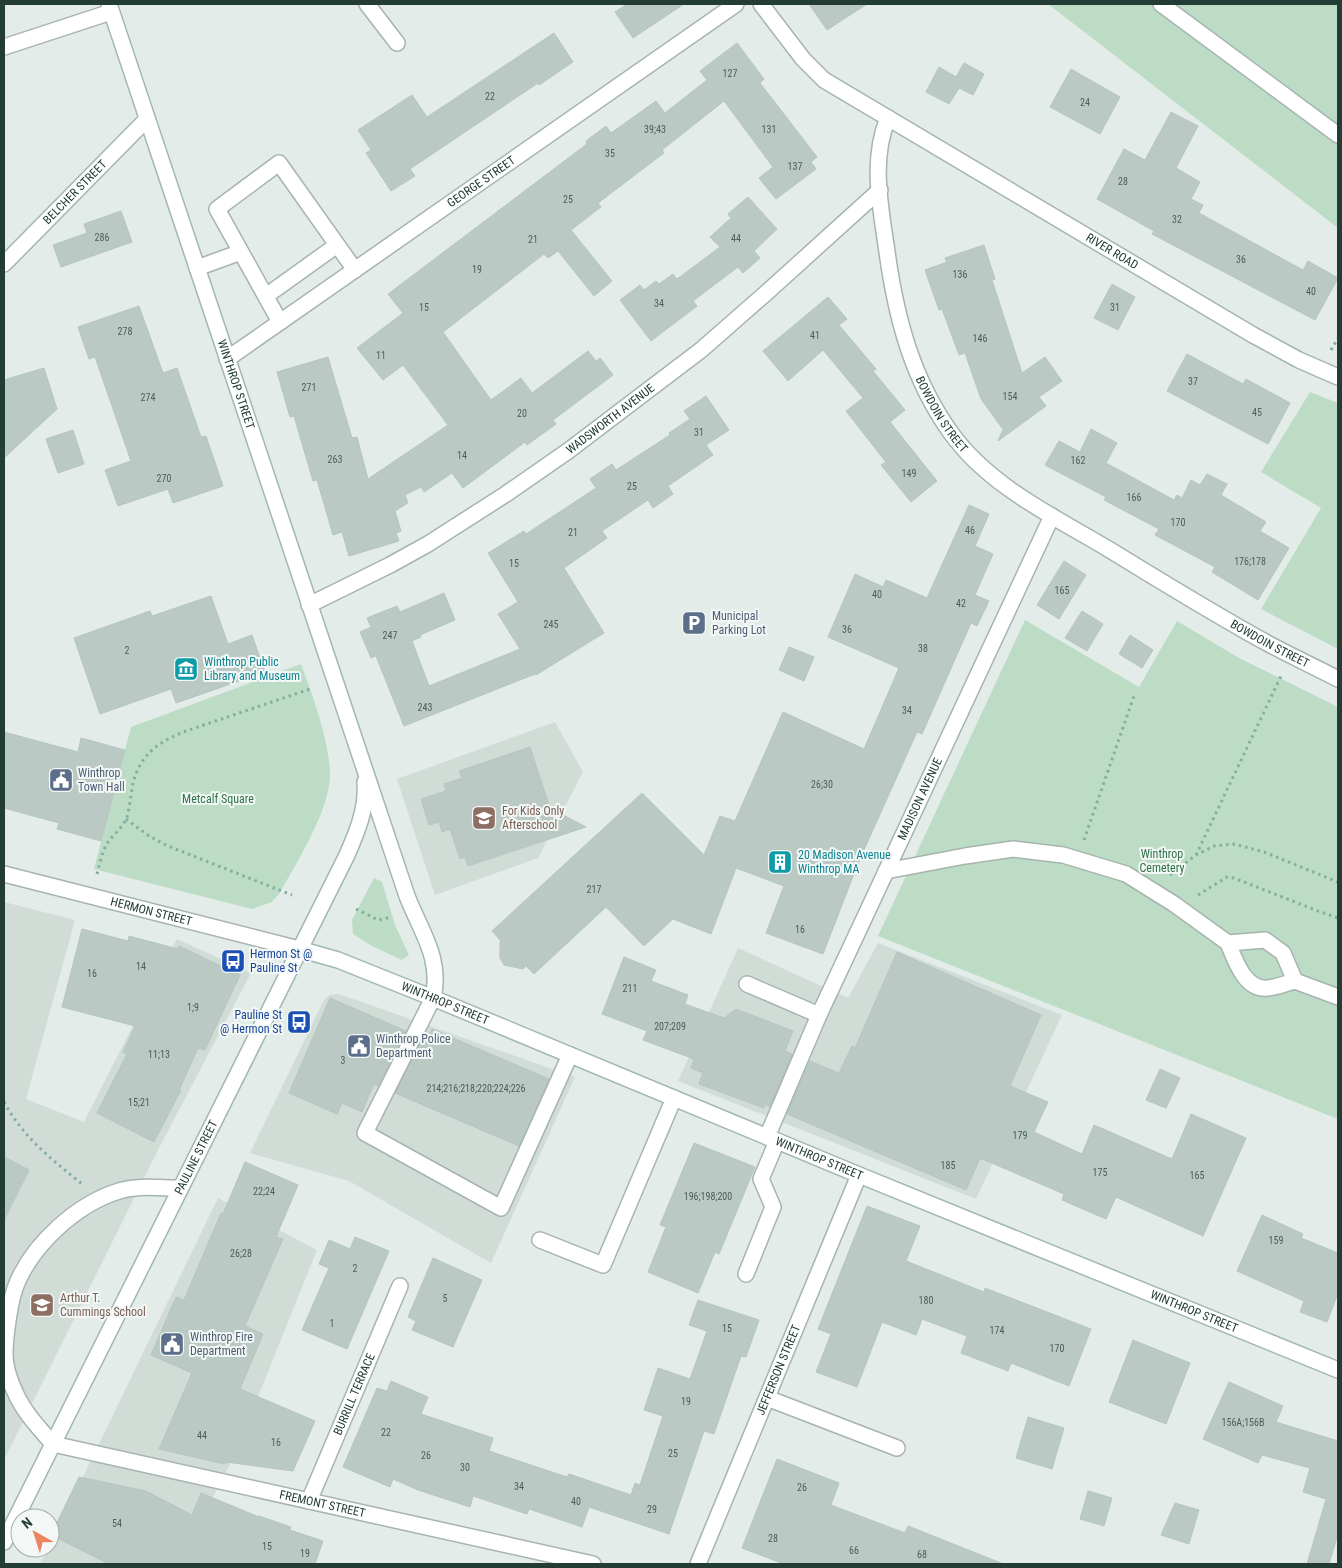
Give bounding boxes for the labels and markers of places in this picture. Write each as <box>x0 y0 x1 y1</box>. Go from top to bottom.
place label: Municipal Parking Lot <box>712 609 766 637</box>
parking icon: Municipal Parking Lot <box>681 610 707 636</box>
place label: Winthrop Public Library and Museum <box>204 655 300 683</box>
museum icon: Winthrop Public Library and Museum <box>173 656 199 682</box>
place label: Winthrop Town Hall <box>78 766 125 794</box>
public building icon: Winthrop Town Hall <box>48 767 74 793</box>
place label: For Kids Only Afterschool <box>502 804 564 832</box>
school or university icon: For Kids Only Afterschool <box>471 805 497 831</box>
place label: 20 Madison Avenue Winthrop MA <box>798 848 891 876</box>
building icon: 20 Madison Avenue Winthrop MA <box>767 849 793 875</box>
place label: Hermon St @ Pauline St <box>250 947 312 975</box>
bus stop icon: Hermon St @ Pauline St <box>220 948 246 974</box>
place label: Pauline St @ Hermon St <box>220 1008 282 1036</box>
bus stop icon: Pauline St @ Hermon St <box>286 1009 312 1035</box>
place label: Winthrop Police Department <box>376 1032 451 1060</box>
public building icon: Winthrop Police Department <box>346 1033 372 1059</box>
place label: Arthur T. Cummings School <box>60 1291 146 1319</box>
school or university icon: Arthur T. Cummings School <box>29 1292 55 1318</box>
place label: Winthrop Fire Department <box>190 1330 253 1358</box>
public building icon: Winthrop Fire Department <box>159 1331 185 1357</box>

